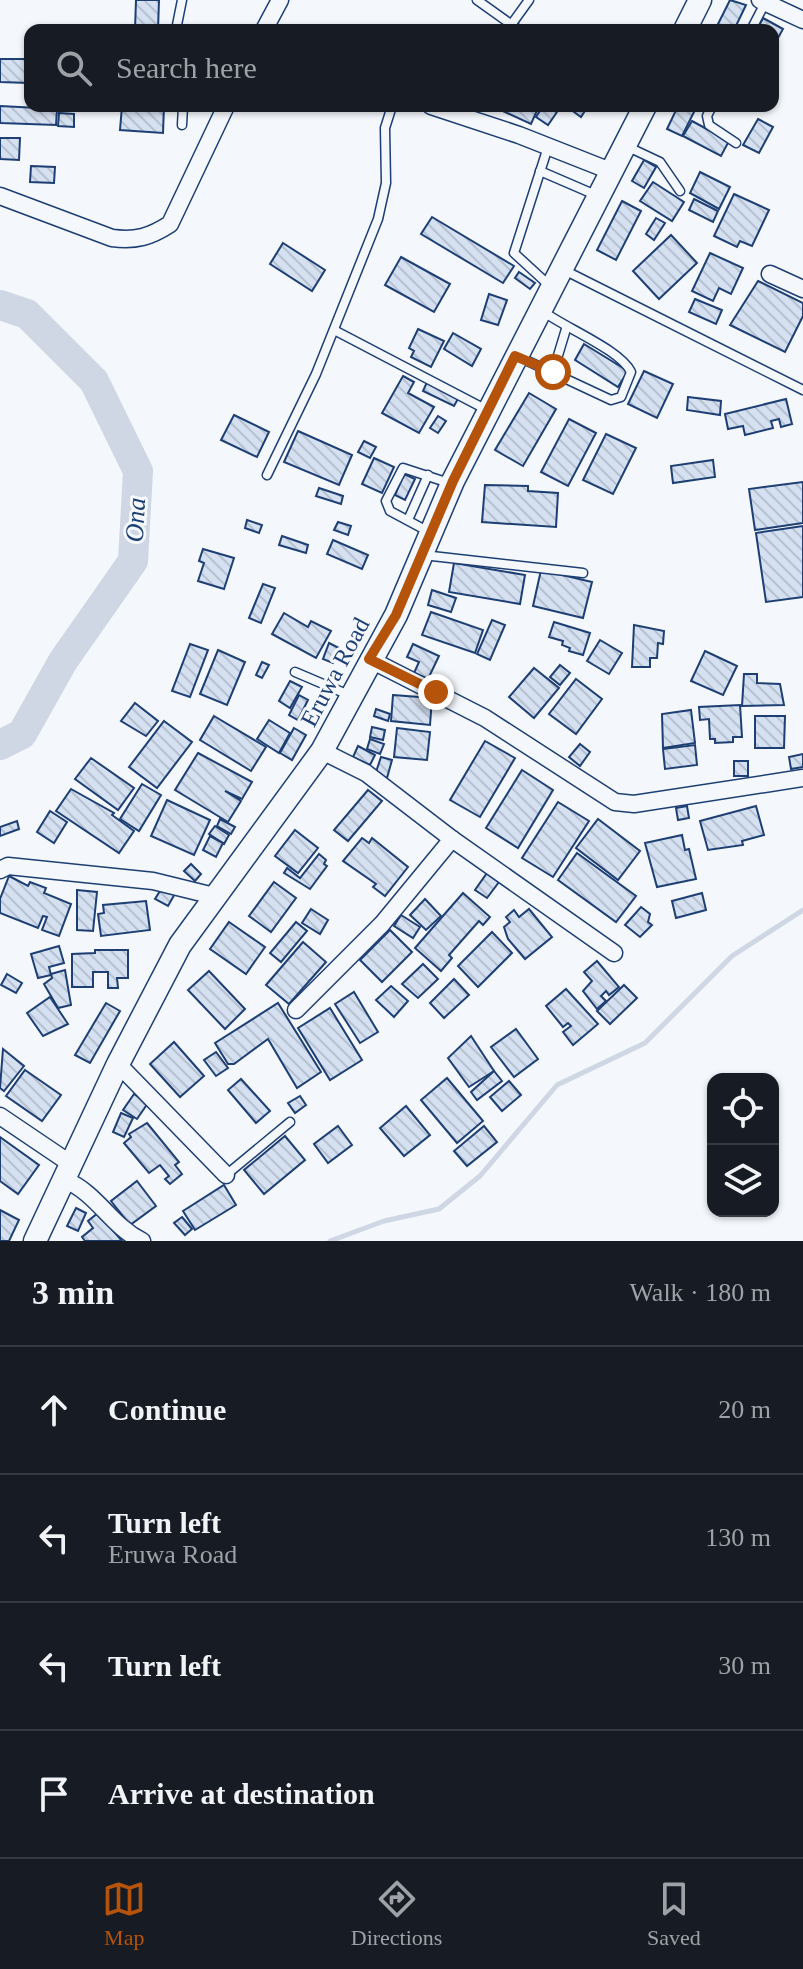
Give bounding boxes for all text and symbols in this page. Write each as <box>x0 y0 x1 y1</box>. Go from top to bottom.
search box <box>24 24 779 112</box>
icon: search <box>52 46 96 90</box>
text: Search here <box>116 51 257 84</box>
route start <box>535 354 571 390</box>
water label: Ona <box>120 497 151 543</box>
street label: Eruwa Road <box>296 613 374 731</box>
route end <box>418 674 454 710</box>
map controls <box>707 1073 779 1217</box>
button: locate <box>707 1073 779 1145</box>
button: layers <box>707 1145 779 1217</box>
text: 3 min <box>32 1274 114 1311</box>
text: Walk · 180 m <box>629 1278 771 1307</box>
icon: ahead <box>32 1388 76 1432</box>
text: Continue <box>108 1393 226 1426</box>
text: 20 m <box>718 1395 771 1424</box>
text: Turn left <box>108 1506 221 1539</box>
icon: left <box>32 1516 76 1560</box>
text: 130 m <box>705 1523 771 1552</box>
text: Eruwa Road <box>108 1540 237 1569</box>
icon: left <box>32 1644 76 1688</box>
text: Turn left <box>108 1649 221 1682</box>
text: 30 m <box>718 1651 771 1680</box>
icon: arrive <box>32 1772 76 1816</box>
text: Arrive at destination <box>108 1777 375 1810</box>
tab: Map <box>102 1877 146 1951</box>
tab: Directions <box>351 1877 442 1951</box>
tab: Saved <box>647 1877 701 1951</box>

